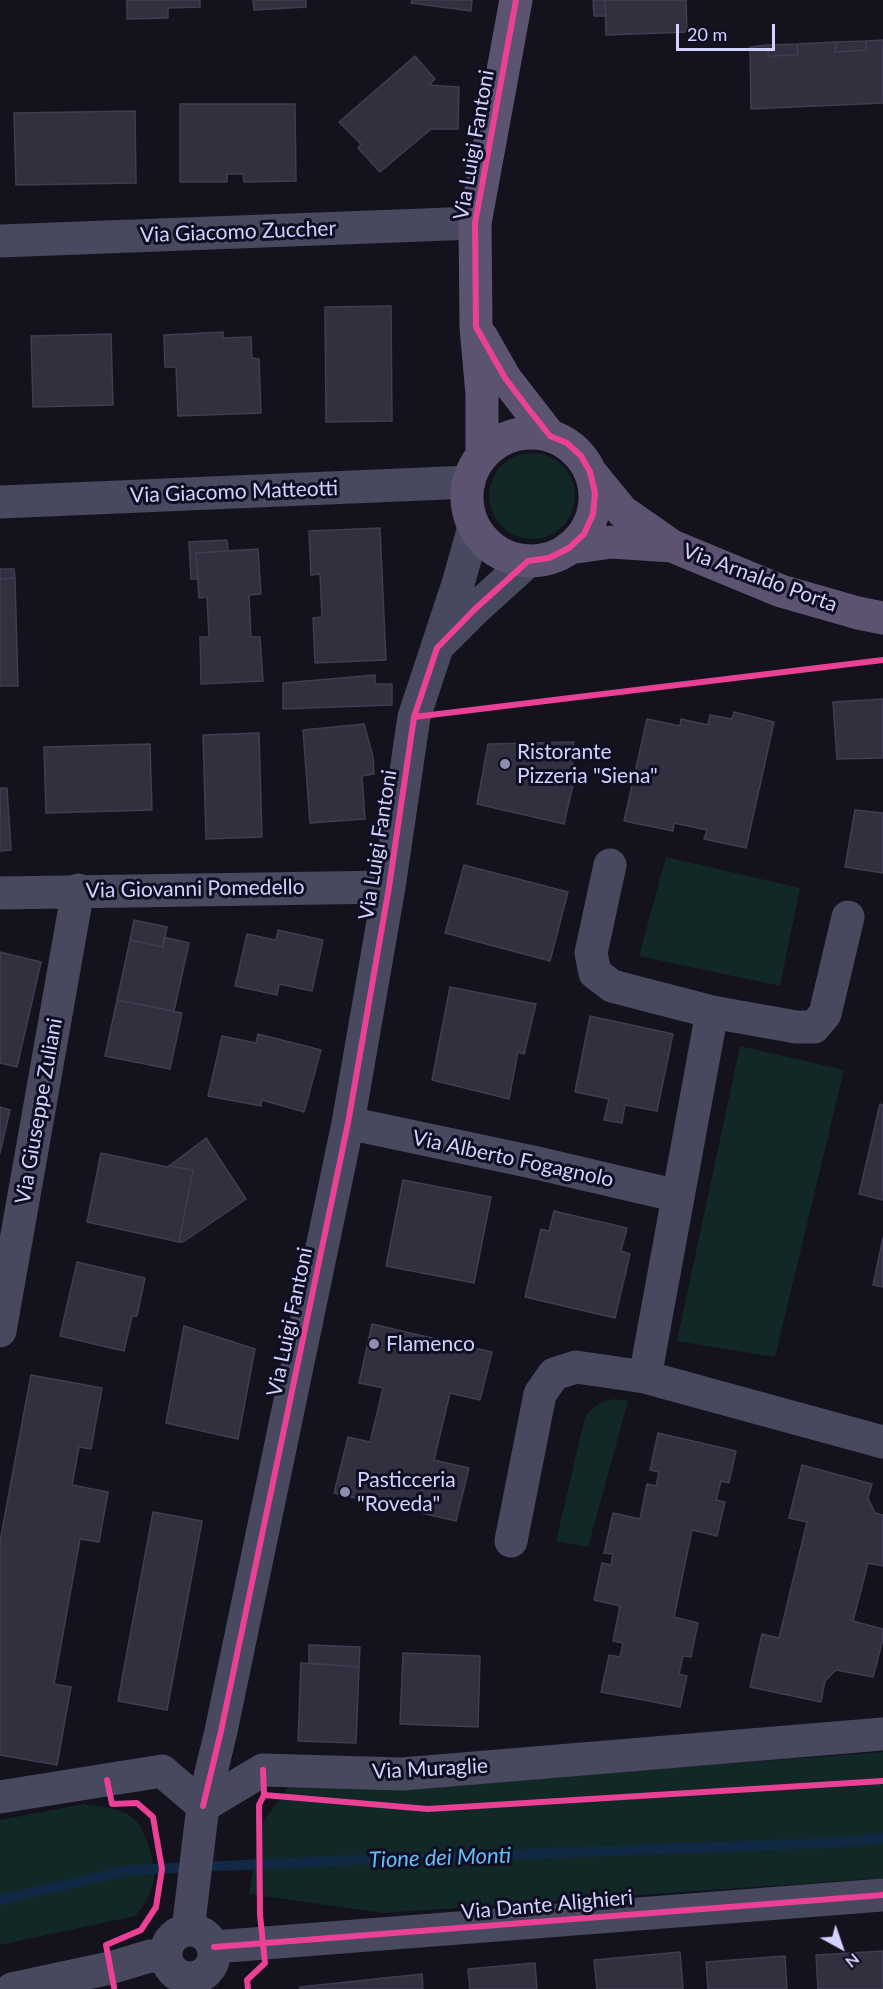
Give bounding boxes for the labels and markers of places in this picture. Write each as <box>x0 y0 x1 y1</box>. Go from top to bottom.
place label: Ristorante Pizzeria "Siena" <box>517 739 658 789</box>
marker: Ristorante Pizzeria "Siena" <box>498 757 512 771</box>
place label: Flamenco <box>386 1331 475 1357</box>
marker: Flamenco <box>367 1337 381 1351</box>
place label: Pasticceria "Roveda" <box>357 1467 456 1517</box>
marker: Pasticceria "Roveda" <box>338 1485 352 1499</box>

